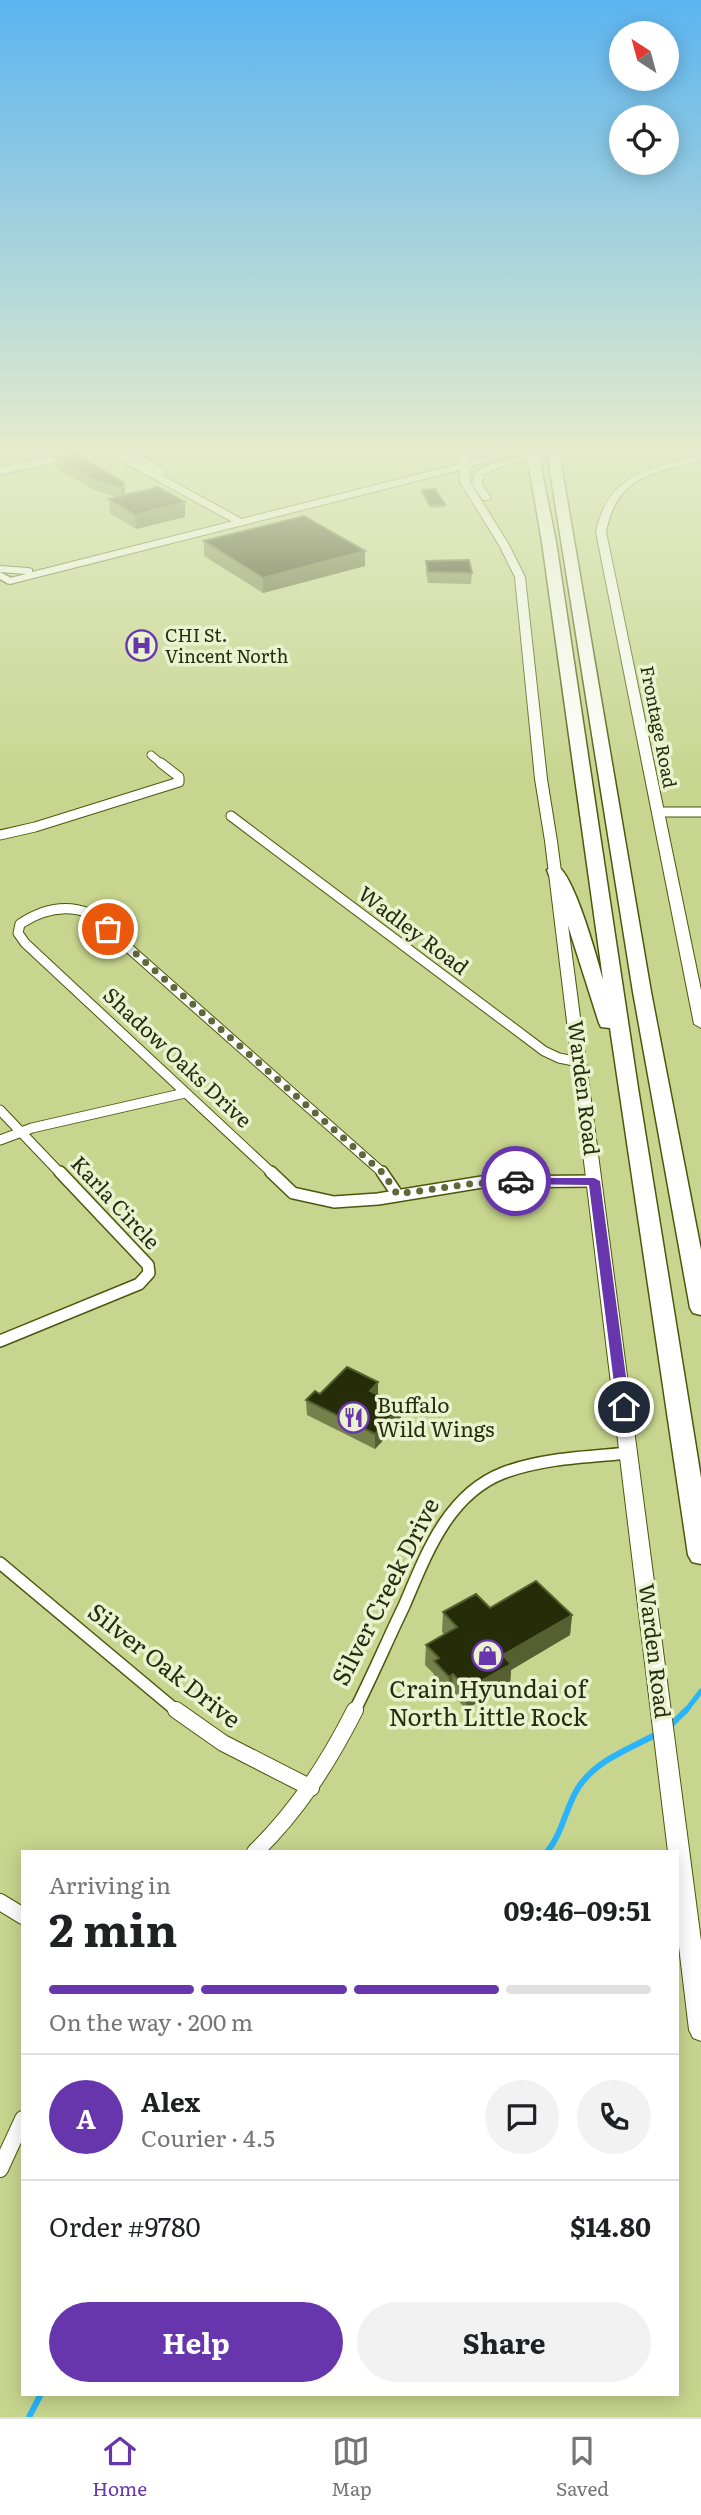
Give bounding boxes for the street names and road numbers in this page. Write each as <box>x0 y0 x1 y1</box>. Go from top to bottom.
street label: Frontage Road <box>634 663 685 790</box>
street label: Wadley Road <box>353 877 476 981</box>
street label: Shadow Oaks Drive <box>97 979 260 1134</box>
street label: Warden Road <box>562 1018 609 1157</box>
street label: Karla Circle <box>65 1148 169 1255</box>
street label: Silver Creek Drive <box>321 1491 446 1691</box>
street label: Warden Road <box>633 1581 680 1720</box>
street label: Silver Oak Drive <box>82 1593 249 1735</box>

